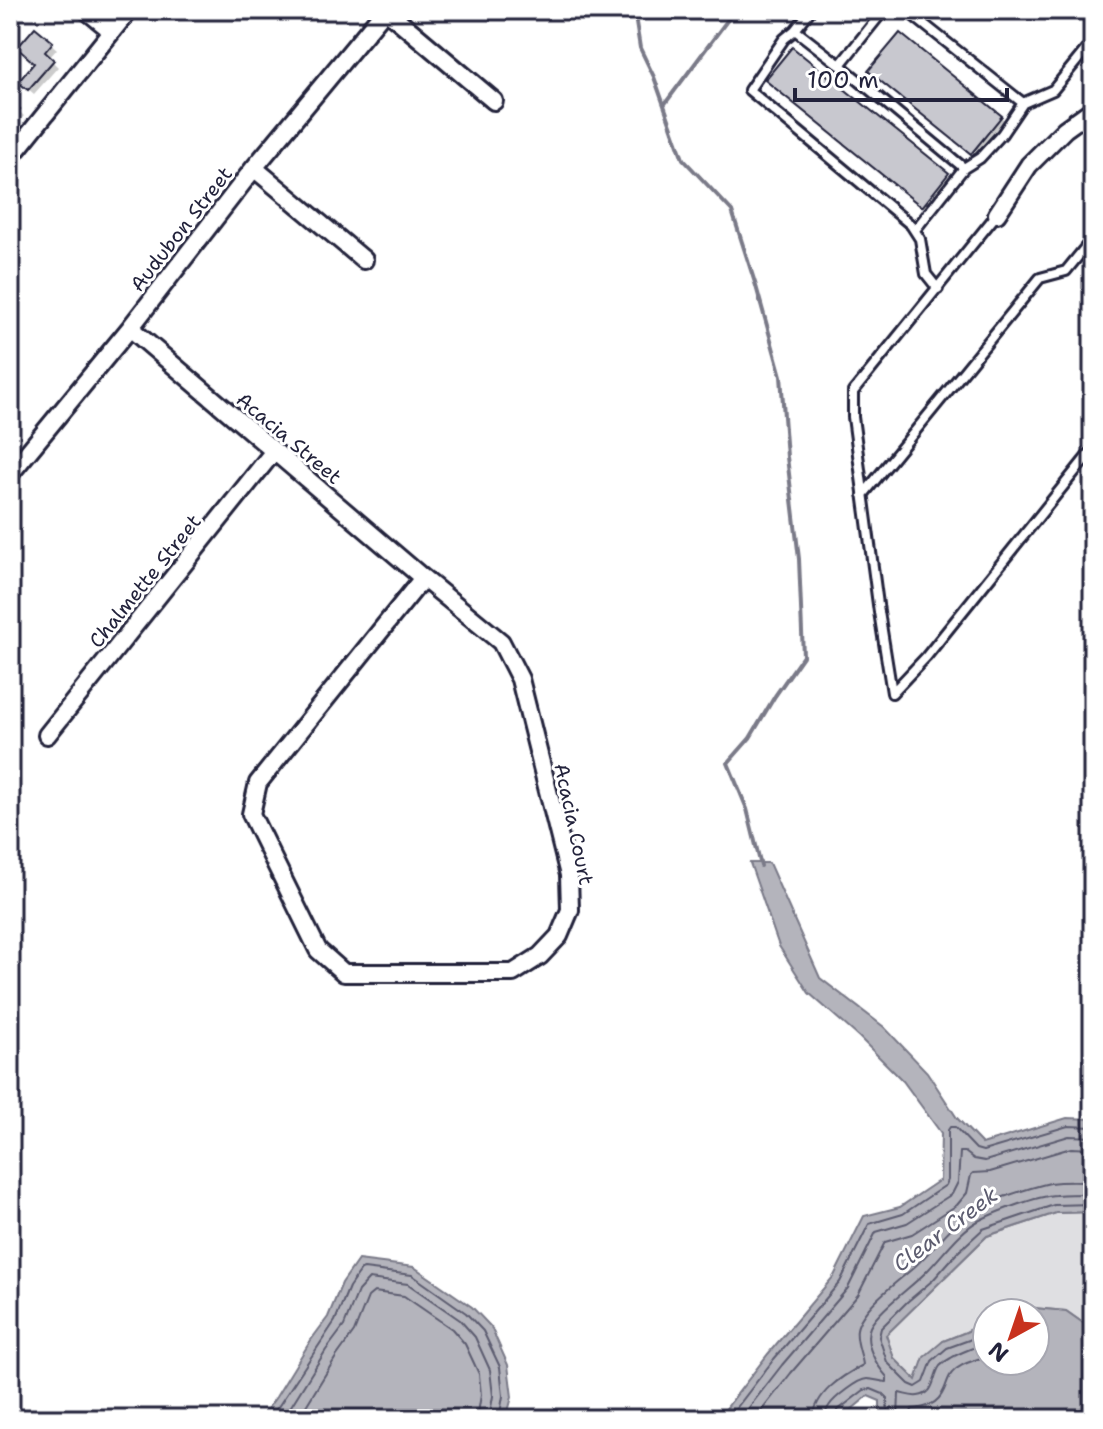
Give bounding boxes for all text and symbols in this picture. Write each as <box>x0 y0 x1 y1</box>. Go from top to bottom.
scale bar <box>795 52 1007 102</box>
text: 100 m <box>807 64 879 96</box>
street label: Audubon Street <box>124 161 238 297</box>
street label: Acacia Street <box>231 386 347 490</box>
street label: Chalmette Street <box>83 509 207 653</box>
street label: Acacia Court <box>548 761 600 887</box>
water label: Clear Creek <box>887 1180 1004 1278</box>
north arrow <box>971 1297 1051 1377</box>
text: N <box>982 1335 1014 1369</box>

